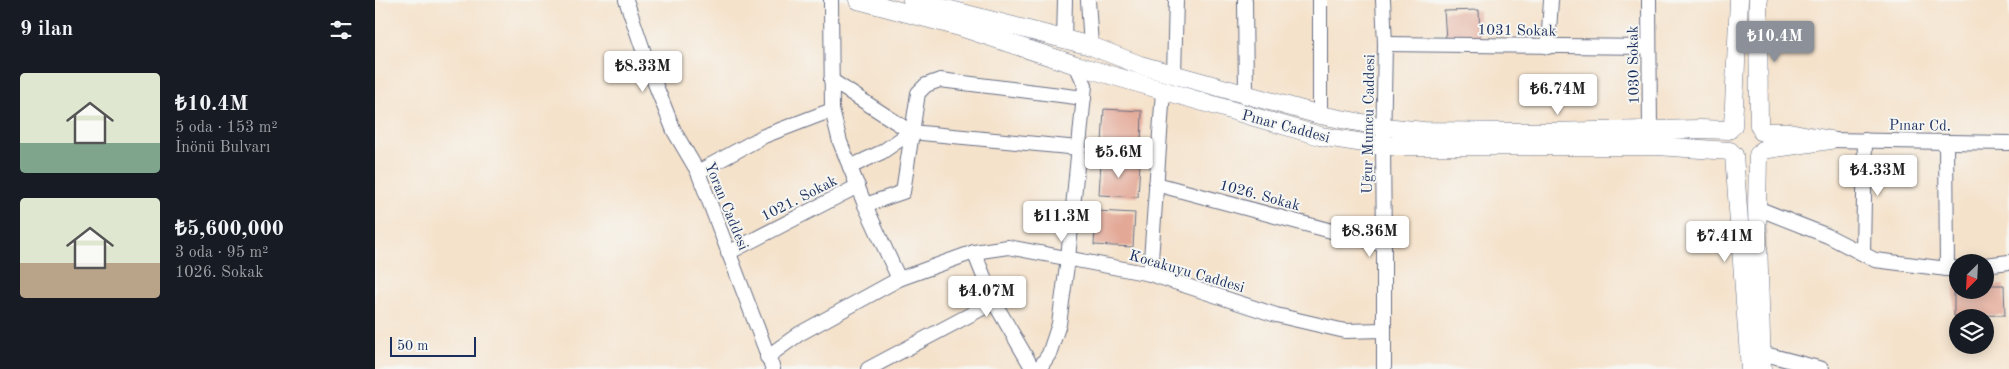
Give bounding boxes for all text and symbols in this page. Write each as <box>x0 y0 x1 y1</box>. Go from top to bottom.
icon: filters <box>327 16 355 44</box>
text: 9 ilan <box>20 19 73 40</box>
pin: ₺10.4M <box>1734 20 1816 63</box>
street label: 1031 Sokak <box>1477 23 1557 40</box>
street label: 1030 Sokak <box>1626 25 1643 104</box>
text: ₺10.4M <box>1747 29 1803 45</box>
pin: ₺8.33M <box>602 51 684 93</box>
street label: Uğur Mumcu Caddesi <box>1361 54 1378 194</box>
text: ₺8.33M <box>615 59 671 75</box>
pin: ₺6.74M <box>1517 74 1599 116</box>
text: ₺6.74M <box>1530 82 1586 98</box>
icon: home <box>60 93 120 153</box>
text: ₺10.4M <box>175 94 248 115</box>
street label: Pınar Caddesi <box>1240 108 1331 146</box>
street label: Pınar Cd. <box>1889 118 1951 135</box>
text: 5 oda · 153 m² <box>175 120 278 136</box>
pin: ₺5.6M <box>1084 136 1154 179</box>
text: İnönü Bulvarı <box>175 140 270 156</box>
text: ₺5.6M <box>1096 145 1142 161</box>
pin: ₺4.33M <box>1837 154 1919 197</box>
street label: Yoran Caddesi <box>701 160 750 253</box>
text: ₺4.33M <box>1850 163 1906 179</box>
street label: 1021. Sokak <box>759 174 840 225</box>
street label: 1026. Sokak <box>1218 178 1302 214</box>
pin: ₺11.3M <box>1021 200 1103 243</box>
text: ₺11.3M <box>1034 209 1090 225</box>
pin: ₺8.36M <box>1329 216 1411 258</box>
icon: home <box>60 218 120 278</box>
text: ₺5,600,000 <box>175 219 284 240</box>
pin: ₺7.41M <box>1684 220 1766 263</box>
text: ₺8.36M <box>1342 224 1398 240</box>
text: ₺7.41M <box>1697 229 1753 245</box>
text: 3 oda · 95 m² <box>175 245 268 261</box>
street label: Kocakuyu Caddesi <box>1127 249 1246 296</box>
north arrow <box>1949 254 1994 299</box>
map controls <box>1949 254 1994 354</box>
text: 1026. Sokak <box>175 265 263 281</box>
pin: ₺4.07M <box>946 276 1028 318</box>
text: ₺4.07M <box>959 284 1015 300</box>
button: layers <box>1949 309 1994 354</box>
scale bar <box>390 334 476 357</box>
text: 50 m <box>397 339 428 353</box>

